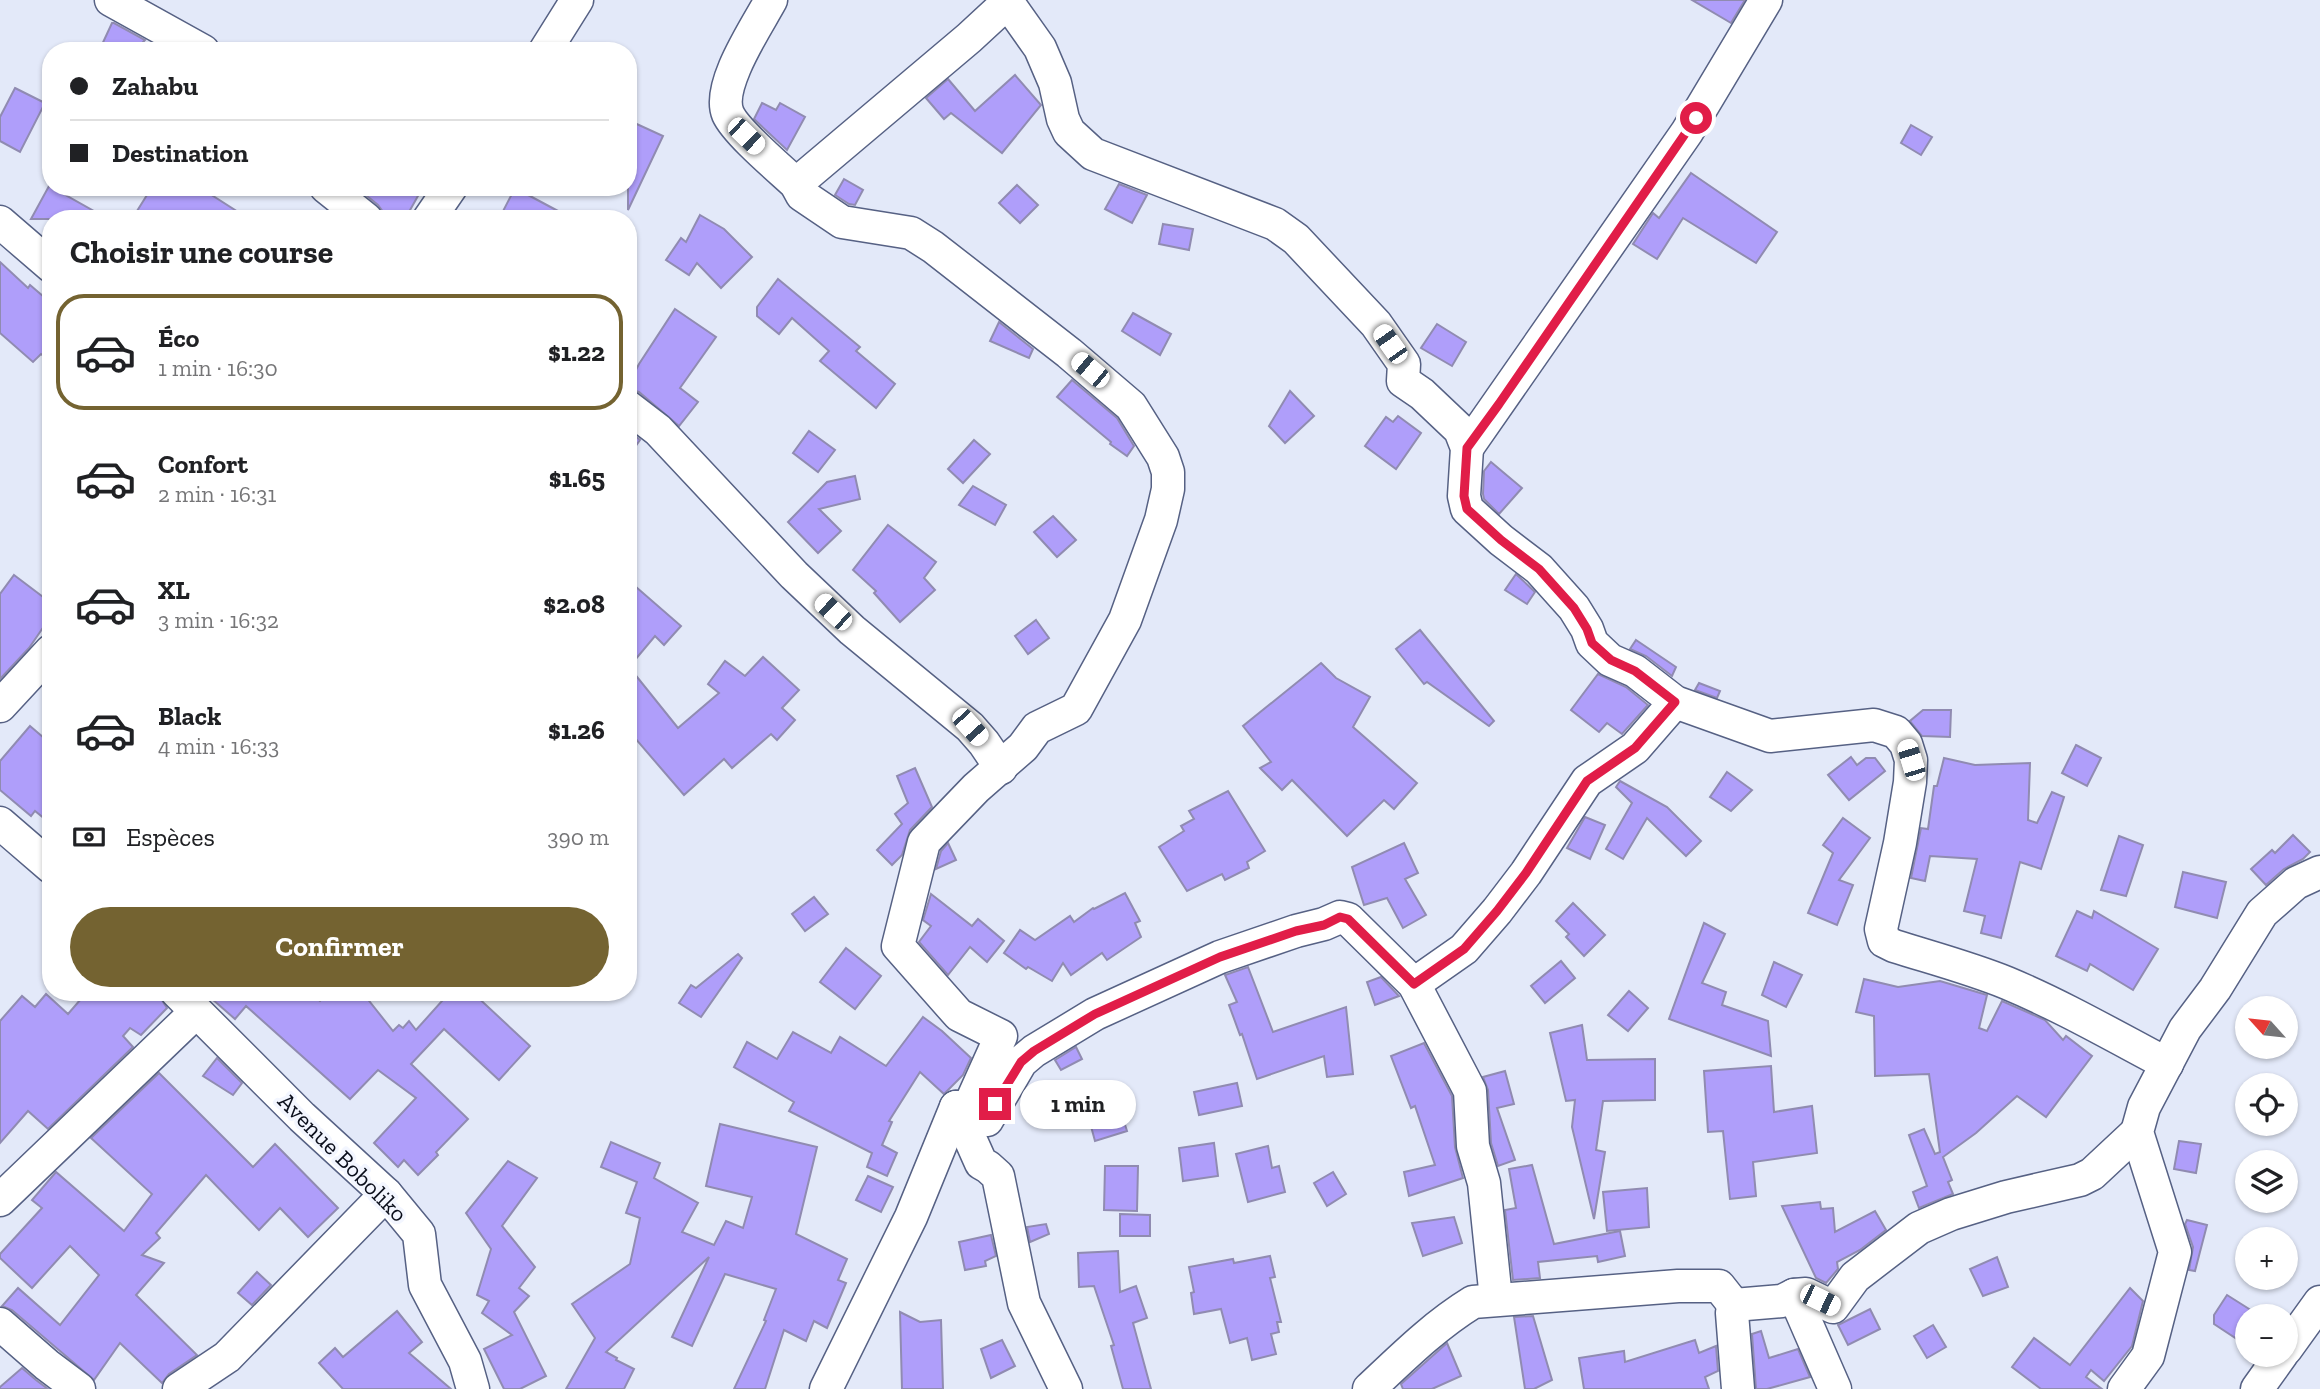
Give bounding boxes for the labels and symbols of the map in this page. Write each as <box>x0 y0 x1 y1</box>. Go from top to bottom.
route start <box>1680 102 1712 134</box>
car <box>724 114 769 158</box>
car <box>1370 321 1411 367</box>
car <box>1068 348 1113 392</box>
car <box>811 590 856 634</box>
car <box>949 704 992 750</box>
car <box>1895 737 1928 783</box>
north arrow <box>2235 996 2298 1059</box>
callout: 1 min <box>1020 1080 1135 1128</box>
street label: Avenue Boboliko <box>272 1086 414 1228</box>
route end <box>979 1088 1011 1120</box>
car <box>1797 1281 1844 1319</box>

